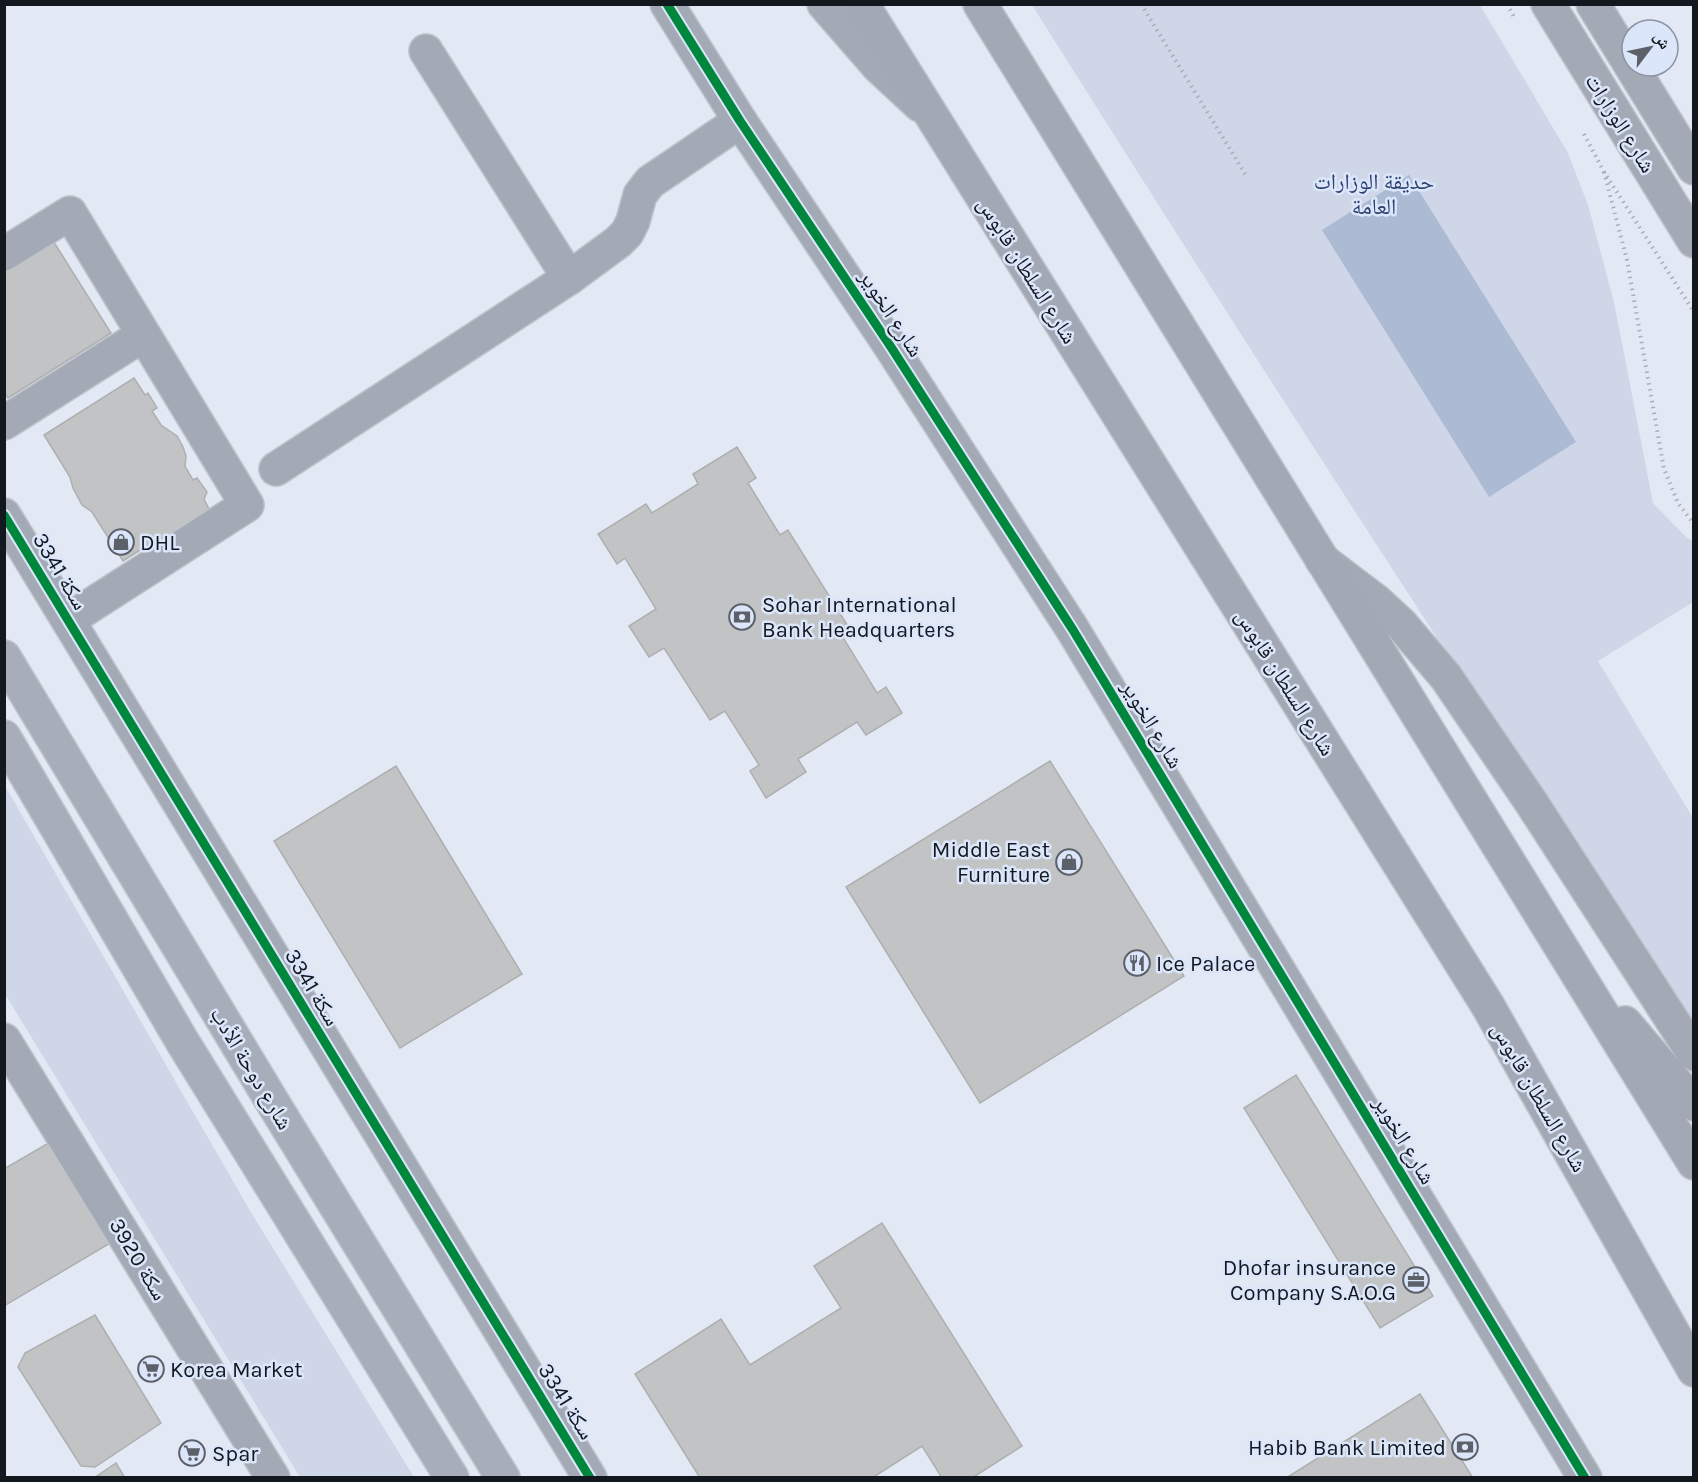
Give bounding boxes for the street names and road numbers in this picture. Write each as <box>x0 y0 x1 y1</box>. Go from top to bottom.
street label: شارع الوزارات <box>1580 69 1661 178</box>
street label: شارع السلطان قابوس <box>972 192 1083 349</box>
street label: شارع الخوير <box>853 264 929 362</box>
street label: سكة 3341 <box>27 528 93 615</box>
street label: شارع السلطان قابوس <box>1230 604 1341 761</box>
street label: شارع الخوير <box>1115 675 1189 773</box>
street label: سكة 3341 <box>279 944 345 1031</box>
street label: شارع دوحة الأدب <box>204 1003 298 1135</box>
street label: شارع السلطان قابوس <box>1486 1018 1592 1177</box>
street label: شارع الخوير <box>1367 1091 1441 1189</box>
street label: سكة 3920 <box>103 1214 173 1305</box>
street label: سكة 3341 <box>533 1358 600 1445</box>

